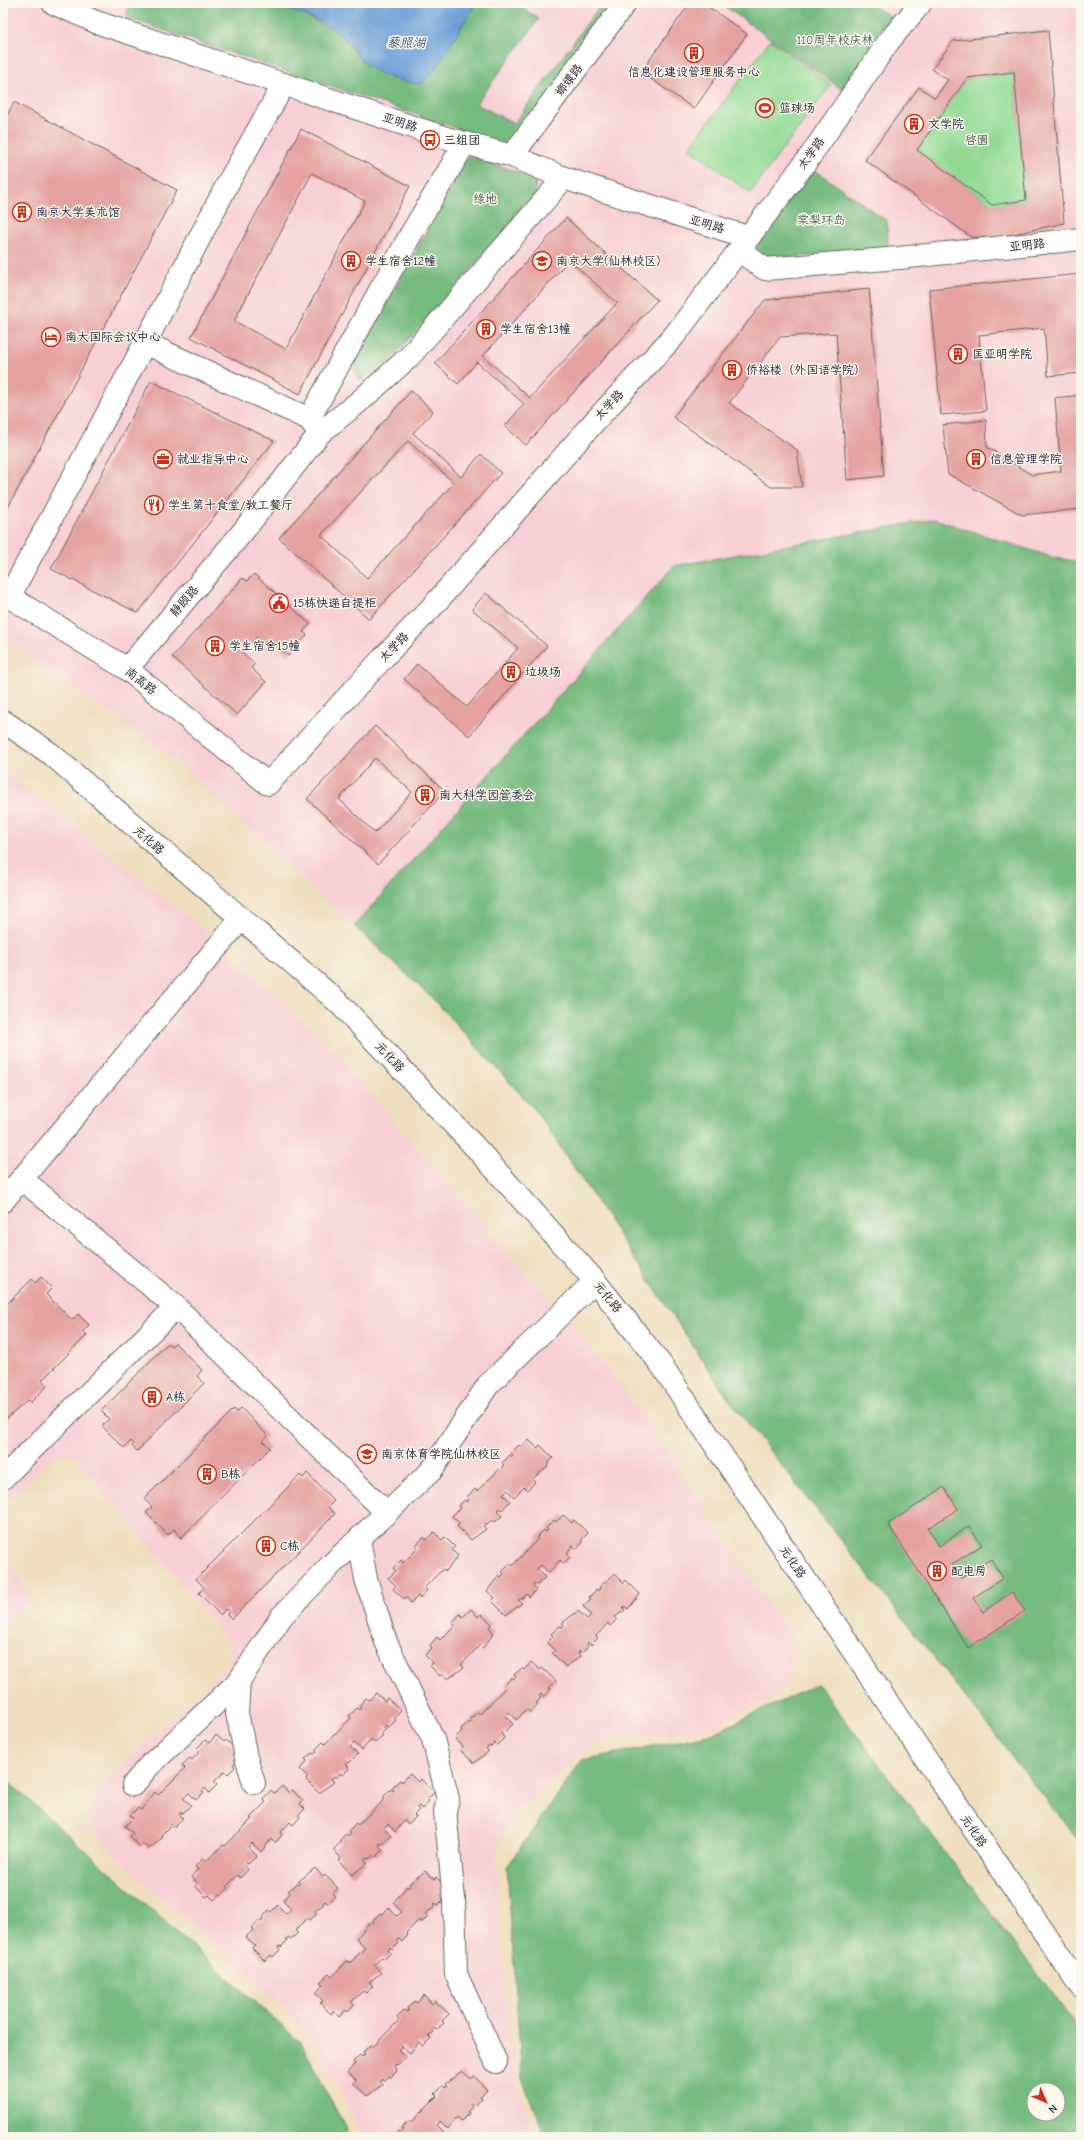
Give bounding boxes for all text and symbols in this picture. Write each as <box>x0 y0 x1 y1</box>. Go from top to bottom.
park label: 110周年校庆林 <box>797 33 873 47</box>
water label: 藜照湖 <box>386 35 427 50</box>
building icon: 信息化建设管理服务中心 <box>683 42 705 64</box>
street label: 嫏嬛路 <box>553 61 585 99</box>
place label: 信息化建设管理服务中心 <box>628 65 760 79</box>
sports icon: 篮球场 <box>754 97 776 119</box>
place label: 篮球场 <box>779 101 815 115</box>
street label: 亚明路 <box>381 110 419 134</box>
building icon: 文学院 <box>903 113 925 135</box>
place label: 文学院 <box>928 117 964 131</box>
bus stop icon: 三组团 <box>419 129 441 151</box>
place label: 三组团 <box>444 133 480 147</box>
park label: 啓園 <box>965 133 989 147</box>
street label: 太学路 <box>795 134 827 172</box>
park label: 绿地 <box>473 192 497 206</box>
building icon: 南京大学美术馆 <box>11 201 33 223</box>
place label: 南京大学美术馆 <box>36 205 120 219</box>
street label: 亚明路 <box>688 212 726 236</box>
park label: 棠梨环岛 <box>797 213 845 227</box>
street label: 亚明路 <box>1008 236 1046 254</box>
building icon: 学生宿舍12幢 <box>340 250 362 272</box>
school or university icon: 南京大学(仙林校区) <box>531 250 553 272</box>
place label: 学生宿舍12幢 <box>365 254 436 268</box>
place label: 南京大学(仙林校区) <box>556 254 660 268</box>
building icon: 学生宿舍13幢 <box>475 318 497 340</box>
place label: 学生宿舍13幢 <box>500 322 571 336</box>
hotel icon: 南大国际会议中心 <box>40 326 62 348</box>
place label: 南大国际会议中心 <box>65 330 161 344</box>
building icon: 匡亚明学院 <box>947 343 969 365</box>
place label: 匡亚明学院 <box>972 347 1032 361</box>
building icon: 侨裕楼（外国语学院） <box>721 359 743 381</box>
place label: 侨裕楼（外国语学院） <box>746 363 866 377</box>
street label: 太学路 <box>592 387 626 423</box>
office icon: 就业指导中心 <box>152 448 174 470</box>
building icon: 信息管理学院 <box>965 448 987 470</box>
place label: 就业指导中心 <box>177 452 249 466</box>
place label: 信息管理学院 <box>990 452 1062 466</box>
restaurant icon: 学生第十食堂/教工餐厅 <box>143 494 165 516</box>
place label: 学生第十食堂/教工餐厅 <box>168 498 293 512</box>
street label: 静颐路 <box>167 583 201 619</box>
public building icon: 15栋快递自提柜 <box>268 592 290 614</box>
place label: 15栋快递自提柜 <box>293 596 376 610</box>
street label: 太学路 <box>376 629 412 665</box>
building icon: 学生宿舍15幢 <box>204 635 226 657</box>
place label: 学生宿舍15幢 <box>229 639 300 653</box>
building icon: 垃圾场 <box>500 661 522 683</box>
street label: 南高路 <box>123 664 159 698</box>
place label: 垃圾场 <box>525 665 561 679</box>
building icon: 南大科学园管委会 <box>414 784 436 806</box>
place label: 南大科学园管委会 <box>439 788 535 802</box>
street label: 元化路 <box>131 823 167 857</box>
street label: 元化路 <box>373 1039 407 1075</box>
street label: 元化路 <box>591 1279 625 1315</box>
building icon: A栋 <box>141 1386 163 1408</box>
place label: A栋 <box>166 1390 185 1404</box>
school or university icon: 南京体育学院仙林校区 <box>356 1443 378 1465</box>
place label: 南京体育学院仙林校区 <box>381 1447 501 1461</box>
building icon: B栋 <box>196 1463 218 1485</box>
place label: B栋 <box>221 1467 240 1481</box>
building icon: C栋 <box>255 1535 277 1557</box>
place label: C栋 <box>280 1539 299 1553</box>
street label: 元化路 <box>777 1543 809 1581</box>
building icon: 配电房 <box>926 1560 948 1582</box>
place label: 配电房 <box>951 1564 987 1578</box>
street label: 元化路 <box>958 1812 990 1850</box>
north arrow <box>1026 2082 1066 2122</box>
text: N <box>1046 2102 1060 2116</box>

